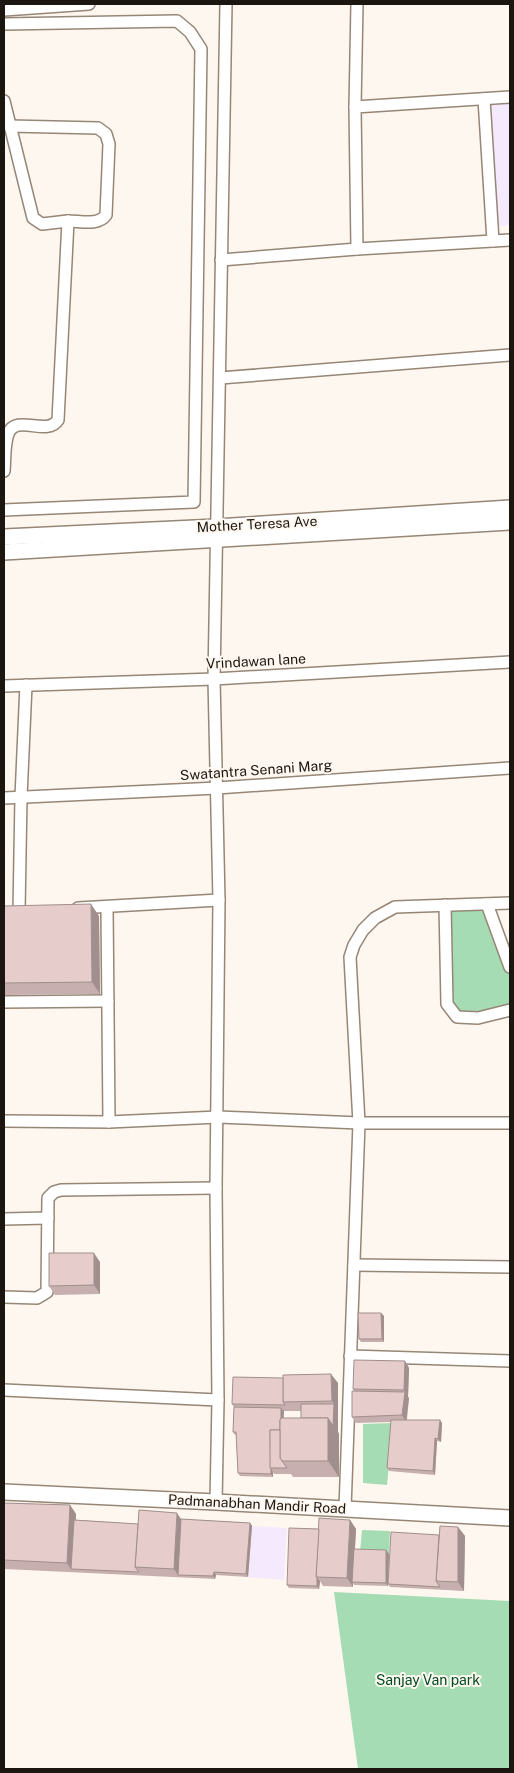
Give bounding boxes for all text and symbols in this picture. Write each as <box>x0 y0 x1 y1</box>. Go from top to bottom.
street label: Mother Teresa Ave <box>196 513 318 535</box>
street label: Vrindawan lane <box>206 650 307 672</box>
street label: Swatantra Senani Marg <box>179 757 333 783</box>
street label: Padmanabhan Mandir Road <box>167 1491 347 1517</box>
park label: Sanjay Van park <box>376 1672 480 1688</box>

